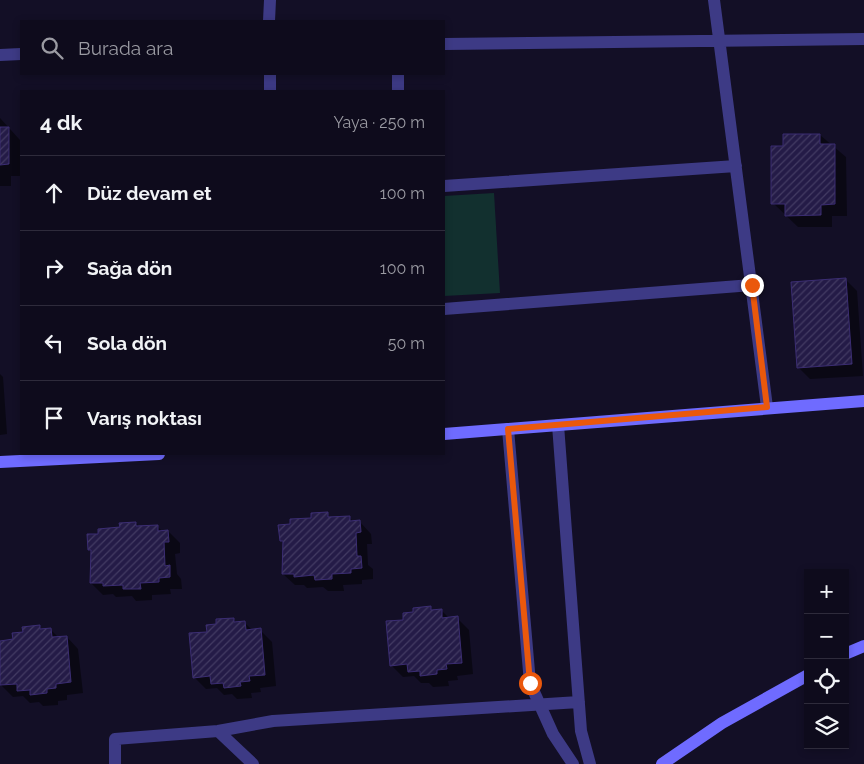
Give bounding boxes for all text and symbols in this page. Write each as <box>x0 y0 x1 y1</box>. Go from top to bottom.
search box <box>20 20 445 75</box>
icon: search <box>38 34 66 62</box>
text: Burada ara <box>78 37 173 59</box>
text: 4 dk <box>40 110 82 135</box>
text: Yaya · 250 m <box>334 113 425 132</box>
icon: ahead <box>40 179 68 207</box>
text: Düz devam et <box>87 182 212 204</box>
text: 100 m <box>380 184 425 203</box>
icon: right <box>40 254 68 282</box>
text: Sağa dön <box>87 257 172 279</box>
text: 100 m <box>380 259 425 278</box>
route end <box>741 274 764 297</box>
icon: left <box>40 329 68 357</box>
text: Sola dön <box>87 332 167 354</box>
text: 50 m <box>388 334 425 353</box>
icon: arrive <box>40 404 68 432</box>
text: Varış noktası <box>87 407 202 429</box>
map controls <box>804 569 849 749</box>
button: + <box>804 569 849 614</box>
button: − <box>804 614 849 659</box>
button: locate <box>804 659 849 704</box>
route start <box>519 672 542 695</box>
button: layers <box>804 704 849 749</box>

